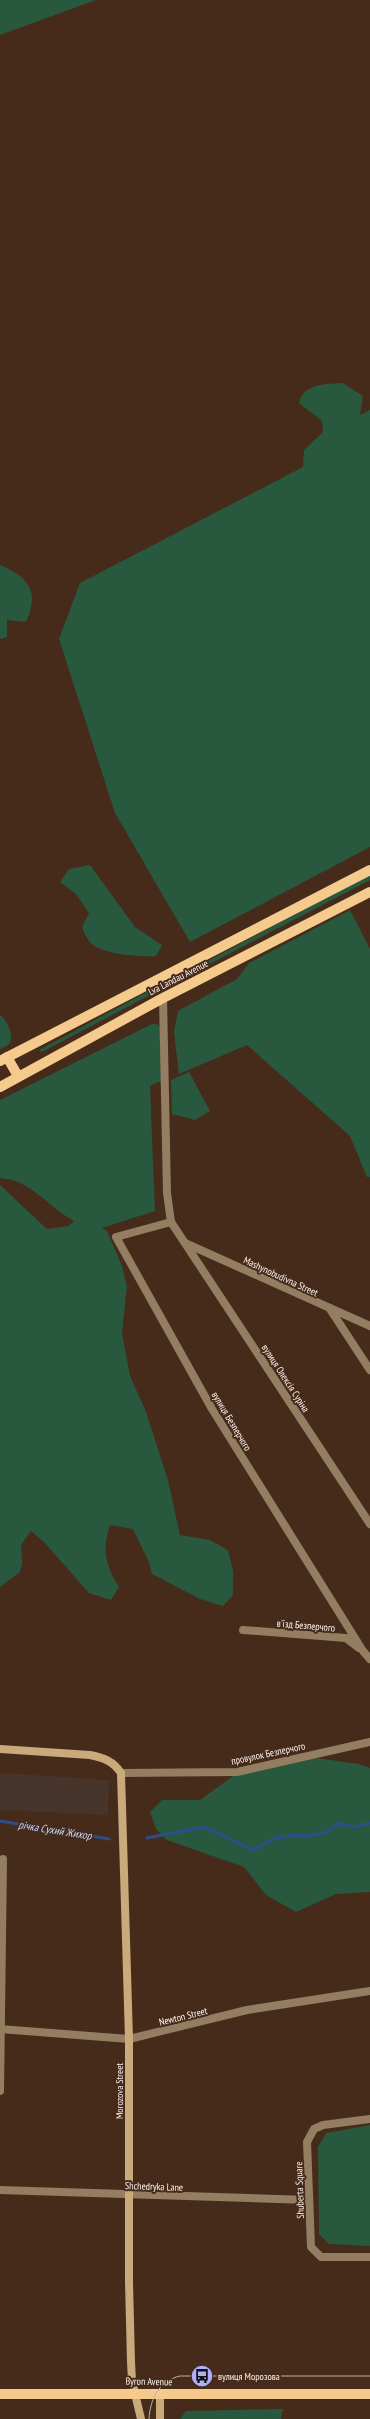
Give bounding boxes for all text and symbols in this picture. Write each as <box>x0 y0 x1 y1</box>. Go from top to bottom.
street label: Lva Landau Avenue <box>146 957 210 998</box>
street label: Mashynobudivna Street <box>241 1253 320 1300</box>
street label: вулиця Олексія Суріна <box>259 1342 312 1415</box>
street label: вулиця Безперчого <box>209 1389 254 1453</box>
street label: в'їзд Безперчого <box>276 1616 336 1635</box>
street label: провулок Безперчого <box>230 1739 306 1768</box>
water label: річка Сухий Жихор <box>17 1817 94 1843</box>
street label: Newton Street <box>158 2004 209 2029</box>
street label: Morozova Street <box>113 2063 126 2119</box>
street label: Shuberta Square <box>292 2161 307 2219</box>
street label: Shchedryka Lane <box>125 2179 183 2194</box>
bus stop icon: вулиця Морозова <box>189 2363 215 2389</box>
place label: вулиця Морозова <box>218 2370 280 2383</box>
street label: Byron Avenue <box>125 2375 173 2388</box>

